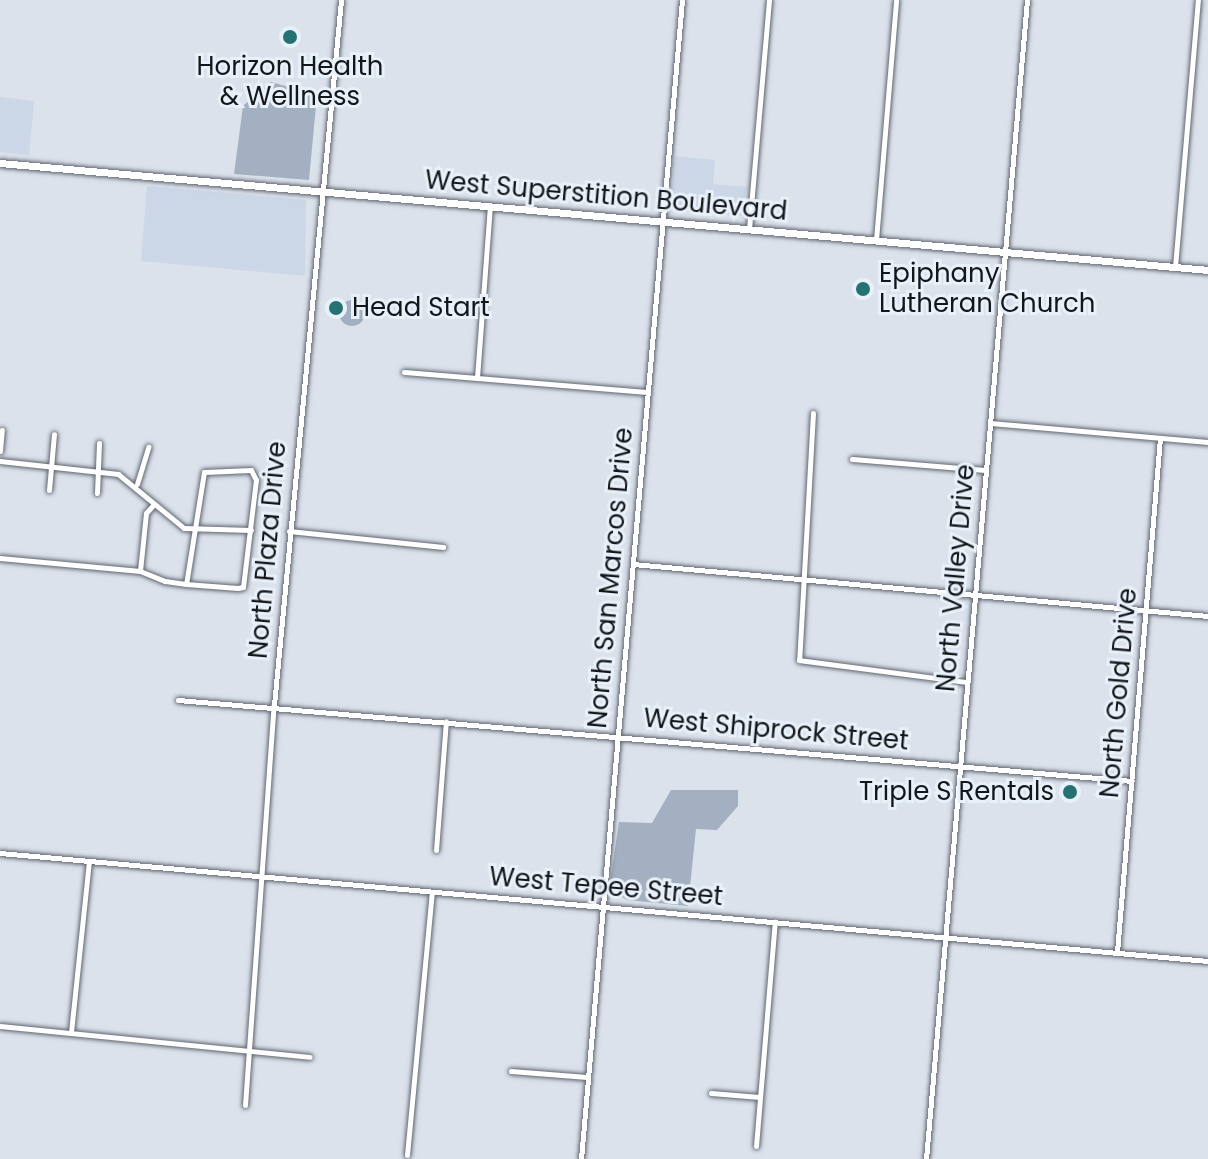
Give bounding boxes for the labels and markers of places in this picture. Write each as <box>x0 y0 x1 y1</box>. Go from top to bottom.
marker: Horizon Health & Wellness <box>279 26 301 48</box>
place label: Horizon Health & Wellness <box>197 51 383 112</box>
place label: Epiphany Lutheran Church <box>879 258 1095 320</box>
marker: Epiphany Lutheran Church <box>854 280 872 298</box>
place label: Head Start <box>352 292 490 324</box>
marker: Head Start <box>327 299 345 317</box>
place label: Triple S Rentals <box>859 776 1054 808</box>
marker: Triple S Rentals <box>1061 783 1079 801</box>

